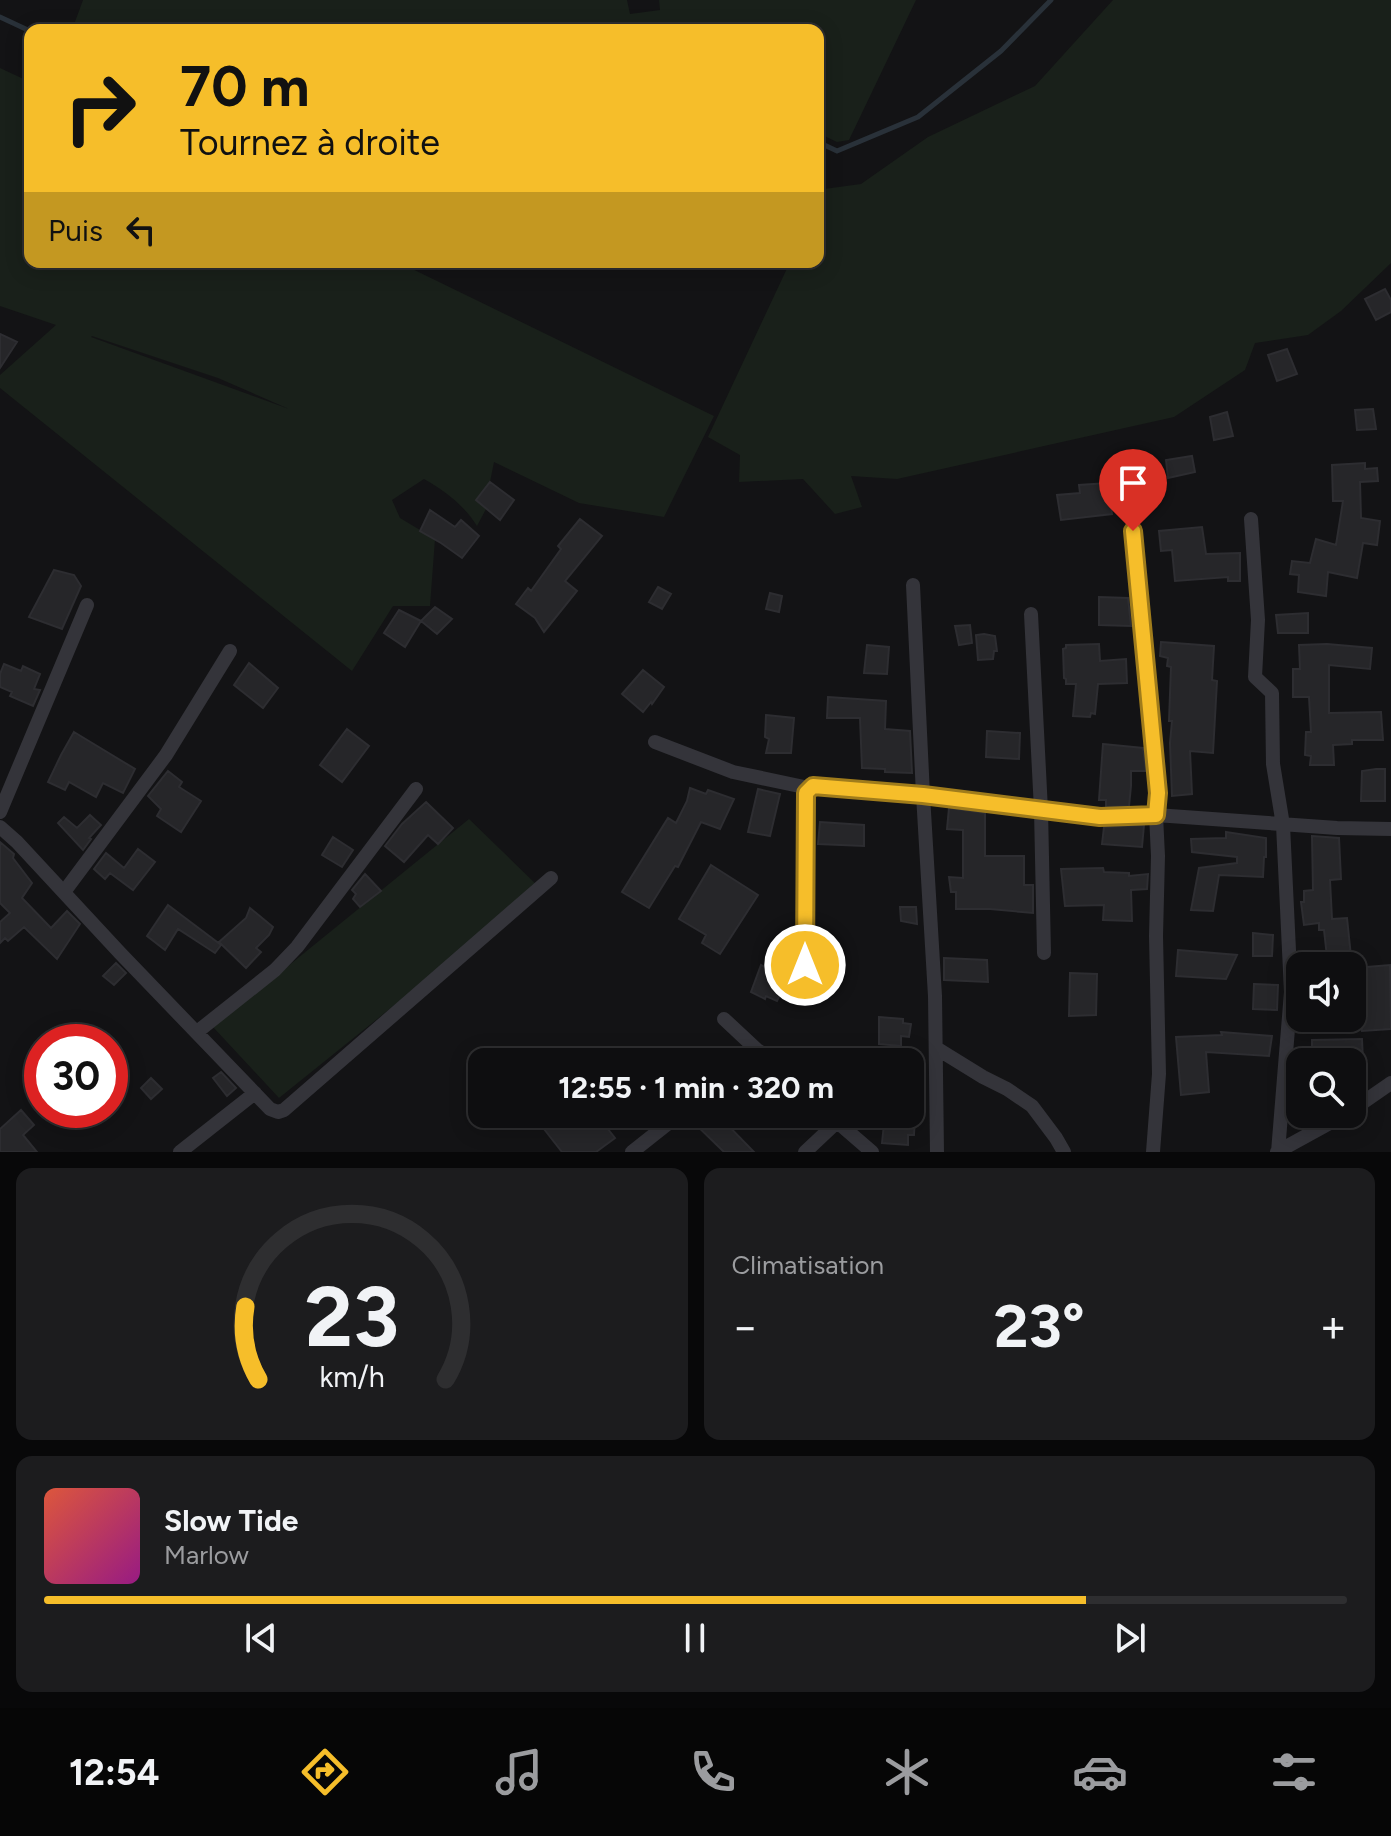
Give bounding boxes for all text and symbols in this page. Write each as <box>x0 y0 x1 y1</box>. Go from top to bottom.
text: 70 m <box>180 53 310 120</box>
icon: right <box>48 56 152 160</box>
text: Tournez à droite <box>180 121 440 164</box>
icon: left <box>119 208 163 252</box>
text: Puis <box>48 212 103 249</box>
pin <box>1099 449 1167 531</box>
icon: arrive <box>1111 461 1155 505</box>
position arrow <box>763 923 847 1007</box>
map controls <box>1286 952 1366 1128</box>
button: sound <box>1286 952 1366 1032</box>
speed limit sign: 30 <box>24 1024 128 1128</box>
button: search <box>1286 1048 1366 1128</box>
text: 12:55 · 1 min · 320 m <box>558 1069 834 1106</box>
text: Climatisation <box>732 1249 884 1281</box>
text: 23 <box>305 1267 399 1367</box>
text: 23° <box>994 1290 1085 1362</box>
text: − <box>732 1300 759 1353</box>
text: + <box>1320 1300 1347 1353</box>
text: km/h <box>319 1360 384 1394</box>
text: Slow Tide <box>164 1502 298 1539</box>
text: Marlow <box>164 1539 249 1571</box>
icon: previous <box>239 1616 283 1660</box>
icon: pause <box>673 1616 717 1660</box>
icon: next <box>1108 1616 1152 1660</box>
icon: directions <box>297 1744 353 1800</box>
icon: music <box>491 1744 547 1800</box>
icon: phone <box>685 1744 741 1800</box>
icon: climate <box>879 1744 935 1800</box>
icon: car <box>1072 1744 1128 1800</box>
icon: filters <box>1266 1744 1322 1800</box>
text: 12:54 <box>69 1751 159 1794</box>

